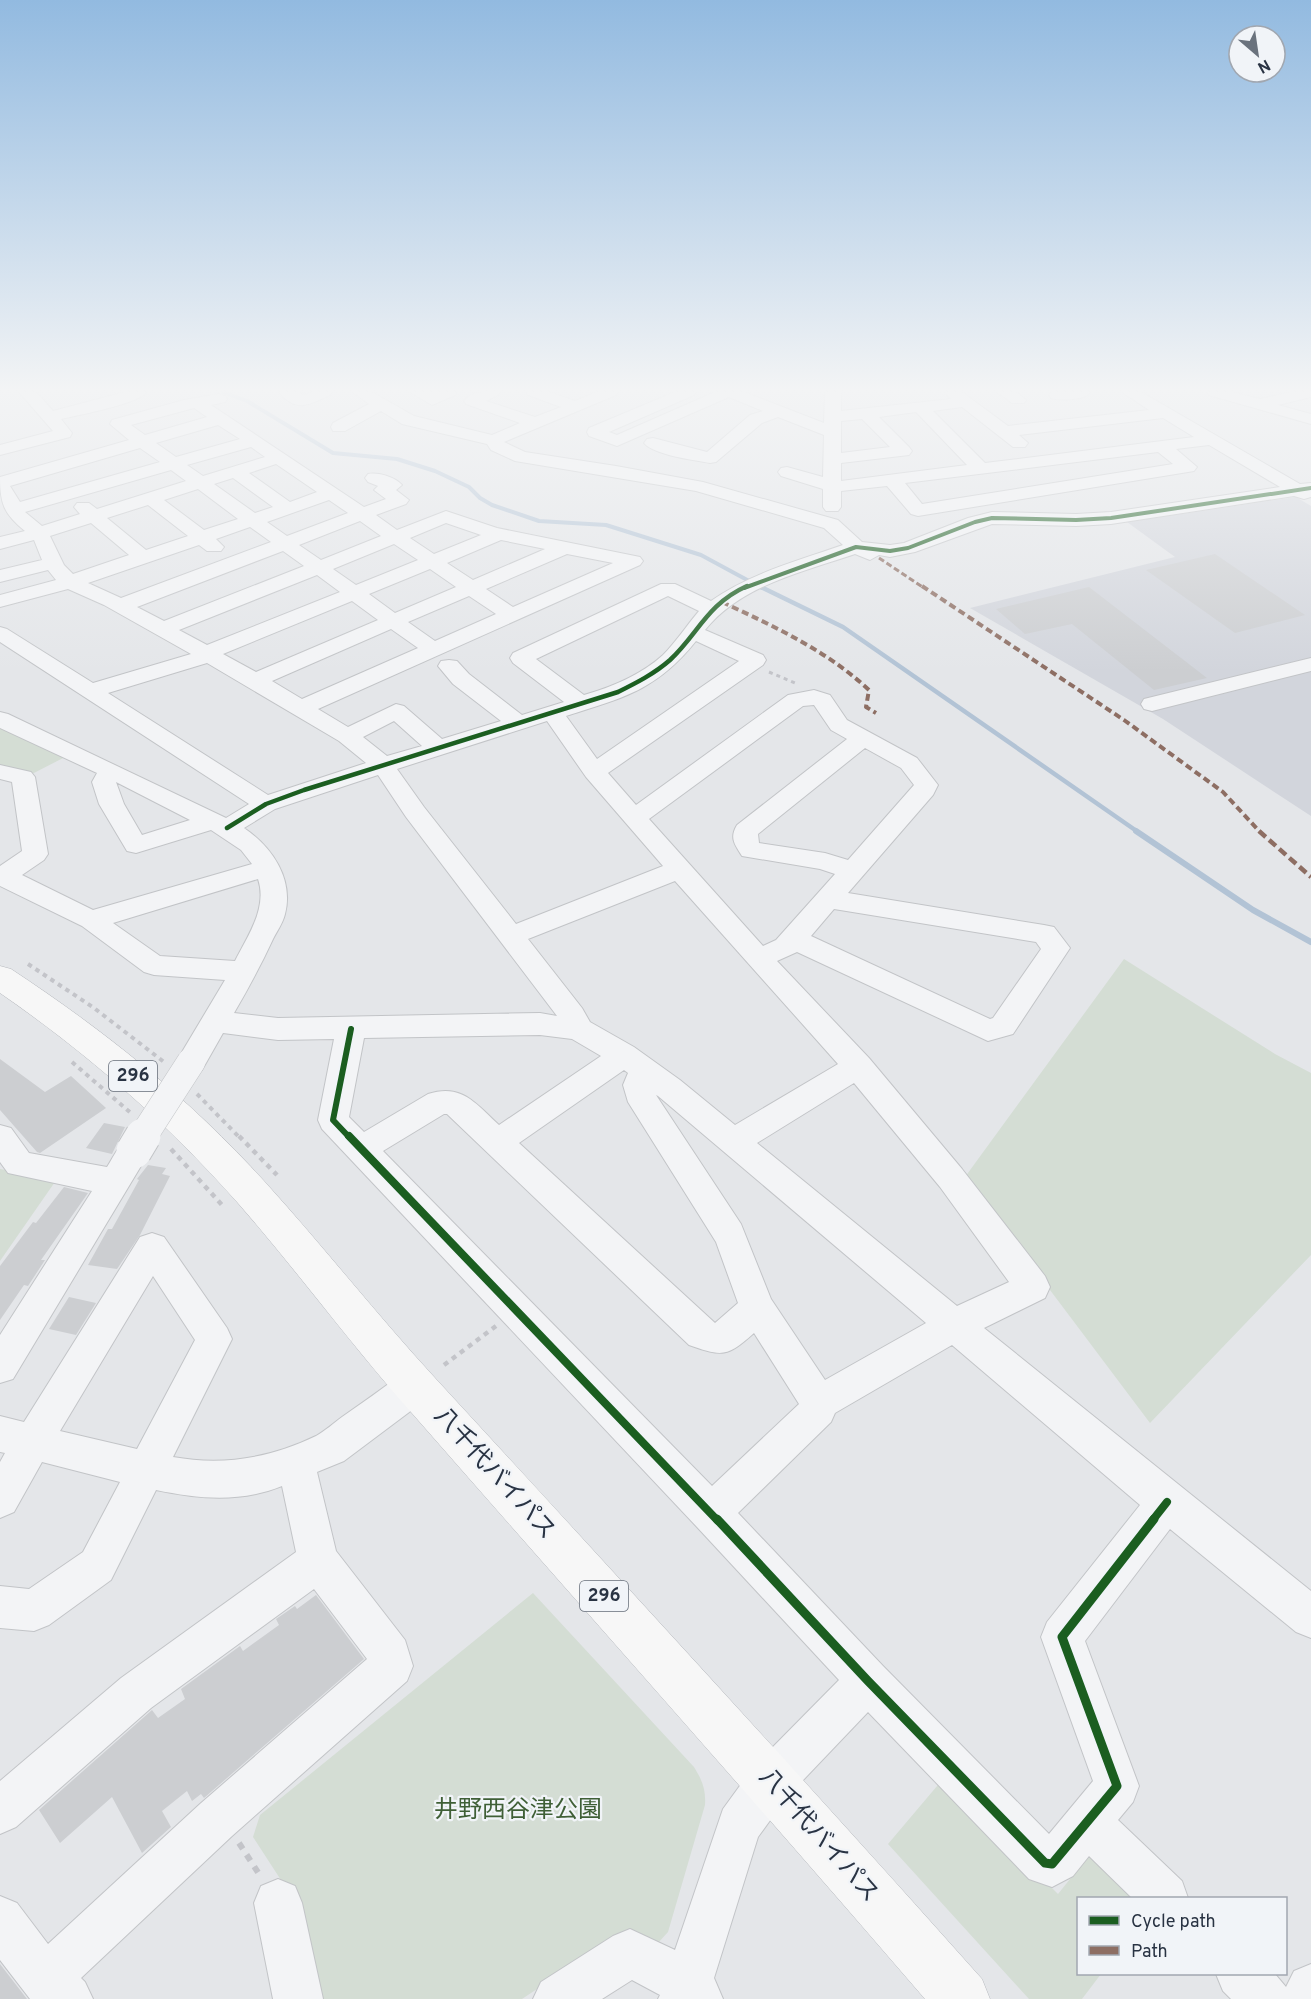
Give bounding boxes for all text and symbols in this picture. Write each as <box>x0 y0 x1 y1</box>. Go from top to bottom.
north arrow <box>1227 24 1287 84</box>
text: N <box>1253 54 1273 77</box>
road number: 296 <box>109 1061 157 1091</box>
street label: 八千代バイパス <box>427 1402 561 1546</box>
road number: 296 <box>580 1581 628 1611</box>
street label: 八千代バイパス <box>752 1763 884 1909</box>
park label: 井野西谷津公園 <box>434 1796 602 1826</box>
legend <box>1077 1897 1287 1975</box>
text: Cycle path <box>1131 1911 1216 1934</box>
text: Path <box>1131 1941 1168 1964</box>

